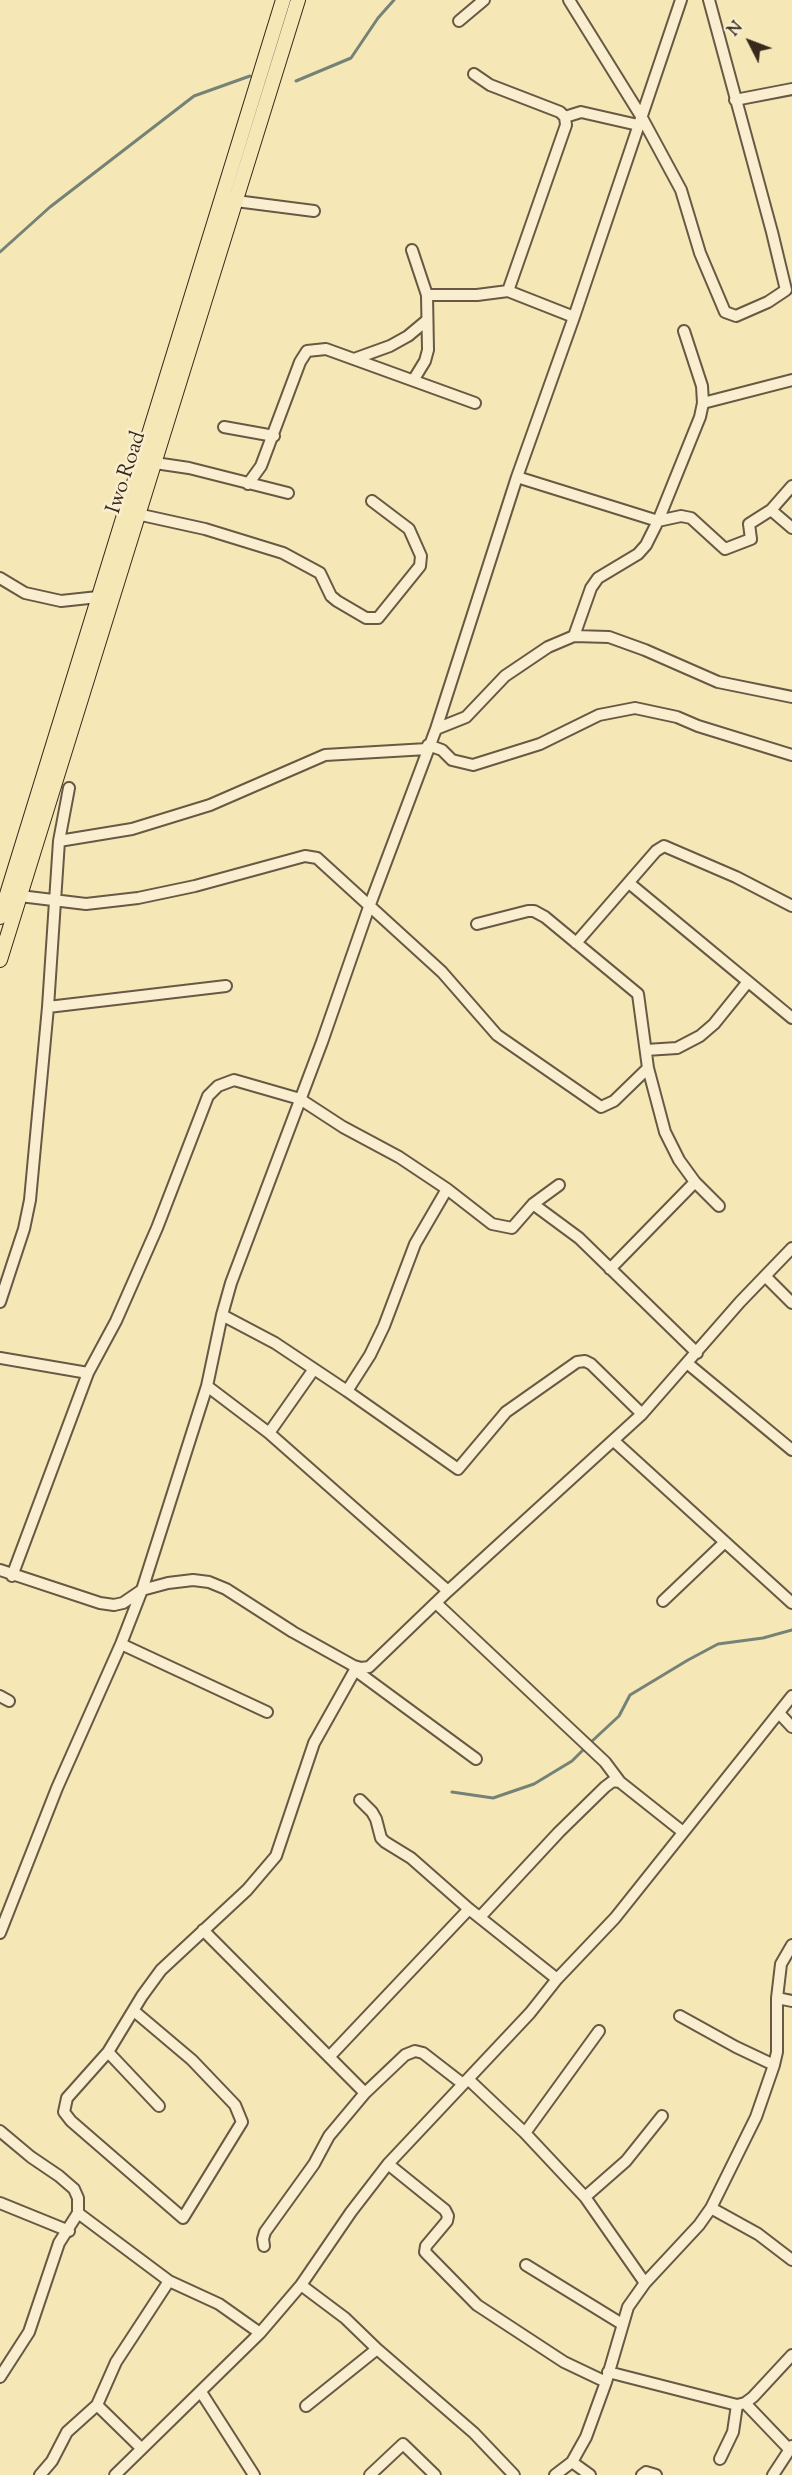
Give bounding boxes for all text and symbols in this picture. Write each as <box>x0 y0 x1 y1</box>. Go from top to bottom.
north arrow <box>720 12 780 72</box>
text: N <box>723 17 749 42</box>
street label: Iwo Road <box>103 429 153 517</box>

